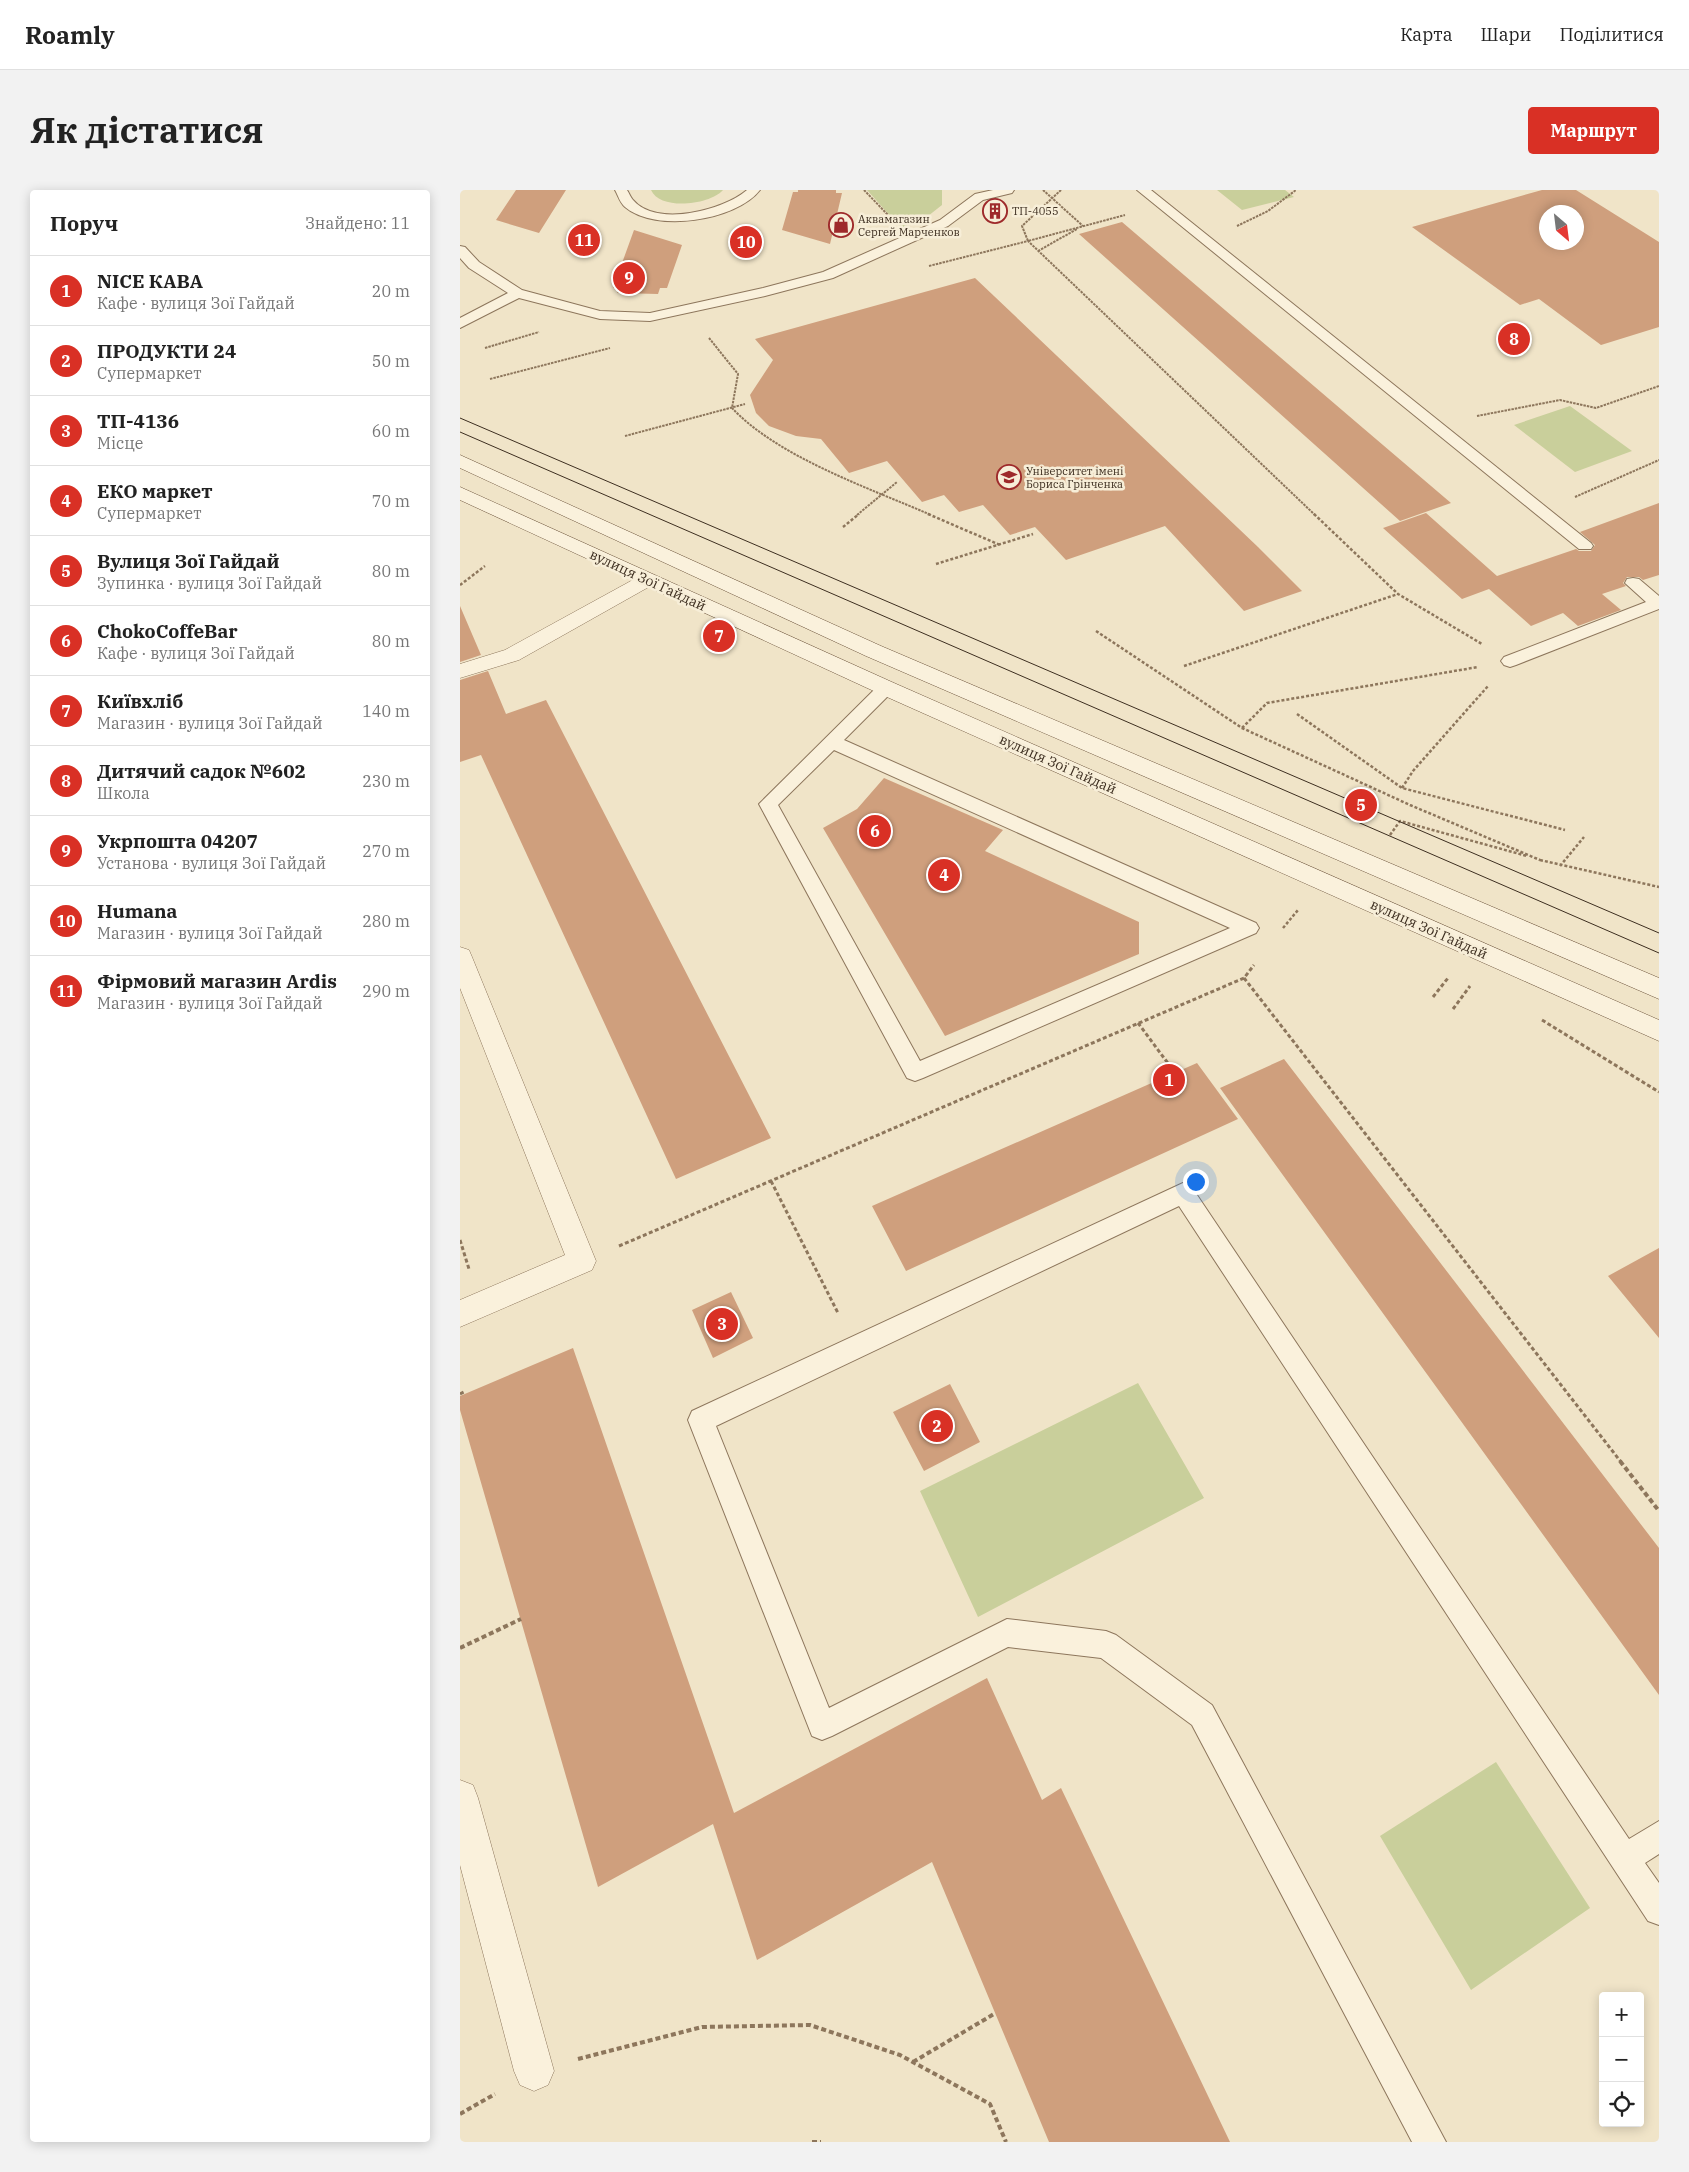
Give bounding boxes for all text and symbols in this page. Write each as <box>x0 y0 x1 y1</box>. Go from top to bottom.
text: Roamly <box>25 19 115 51</box>
text: Карта <box>1400 23 1453 46</box>
text: Шари <box>1481 23 1531 46</box>
text: Поділитися <box>1559 23 1664 46</box>
text: Як дістатися <box>30 107 264 153</box>
button: Маршрут <box>1528 107 1659 154</box>
building icon: ТП-4055 <box>982 198 1008 224</box>
place label: ТП-4055 <box>1012 204 1059 218</box>
north arrow <box>1539 205 1584 250</box>
text: Поруч <box>50 209 118 237</box>
shop icon: Аквамагазин Сергей Марченков <box>828 212 854 238</box>
place label: Аквамагазин Сергей Марченков <box>858 212 960 239</box>
text: Знайдено: 11 <box>305 213 410 233</box>
pin: 11 <box>568 221 600 259</box>
pin: 10 <box>730 223 762 261</box>
pin: 9 <box>613 259 645 297</box>
text: NICE КАВА <box>97 269 203 293</box>
text: 1 <box>61 281 71 301</box>
text: 20 m <box>372 281 410 301</box>
text: Кафе · вулиця Зої Гайдай <box>97 293 295 313</box>
pin: 8 <box>1498 320 1530 358</box>
text: ПРОДУКТИ 24 <box>97 339 236 363</box>
text: 2 <box>61 351 71 371</box>
text: 50 m <box>372 351 410 371</box>
text: Супермаркет <box>97 363 202 383</box>
text: ТП-4136 <box>97 409 179 433</box>
text: 3 <box>61 421 71 441</box>
text: 60 m <box>372 421 410 441</box>
text: Місце <box>97 433 143 453</box>
school or university icon: Університет імені Бориса Грінченка <box>996 464 1022 490</box>
place label: Університет імені Бориса Грінченка <box>1026 464 1124 491</box>
text: ЕКО маркет <box>97 479 213 503</box>
text: 4 <box>61 491 71 511</box>
text: 70 m <box>372 491 410 511</box>
text: Супермаркет <box>97 503 202 523</box>
street label: вулиця Зої Гайдай <box>587 545 709 615</box>
text: Вулиця Зої Гайдай <box>97 549 280 573</box>
text: 5 <box>61 561 71 581</box>
text: 80 m <box>372 561 410 581</box>
text: Зупинка · вулиця Зої Гайдай <box>97 573 322 593</box>
pin: 7 <box>703 617 735 655</box>
text: ChokoCoffeBar <box>97 619 238 643</box>
text: 6 <box>61 631 71 651</box>
text: 80 m <box>372 631 410 651</box>
text: Кафе · вулиця Зої Гайдай <box>97 643 295 663</box>
text: Київхліб <box>97 689 183 713</box>
text: 7 <box>61 701 71 721</box>
text: 140 m <box>362 701 410 721</box>
text: Магазин · вулиця Зої Гайдай <box>97 713 323 733</box>
street label: вулиця Зої Гайдай <box>997 730 1119 798</box>
text: Дитячий садок №602 <box>97 759 306 783</box>
text: 8 <box>61 771 71 791</box>
text: 230 m <box>362 771 410 791</box>
text: Школа <box>97 783 150 803</box>
pin: 5 <box>1345 786 1377 824</box>
pin: 6 <box>859 812 891 850</box>
text: Укрпошта 04207 <box>97 829 258 853</box>
text: 9 <box>61 841 71 861</box>
text: 270 m <box>362 841 410 861</box>
text: Установа · вулиця Зої Гайдай <box>97 853 326 873</box>
pin: 4 <box>928 856 960 894</box>
street label: вулиця Зої Гайдай <box>1368 895 1490 963</box>
text: Humana <box>97 899 177 923</box>
text: 10 <box>56 911 76 931</box>
text: 280 m <box>362 911 410 931</box>
text: Магазин · вулиця Зої Гайдай <box>97 923 323 943</box>
text: Фірмовий магазин Ardis <box>97 969 337 993</box>
text: 11 <box>56 981 76 1001</box>
text: 290 m <box>362 981 410 1001</box>
text: Магазин · вулиця Зої Гайдай <box>97 993 323 1013</box>
pin: 1 <box>1153 1061 1185 1099</box>
your location <box>1183 1169 1209 1195</box>
pin: 3 <box>706 1305 738 1343</box>
pin: 2 <box>921 1407 953 1445</box>
map controls <box>1599 1992 1644 2127</box>
button: + <box>1599 1992 1644 2037</box>
button: − <box>1599 2037 1644 2082</box>
button: locate <box>1599 2082 1644 2127</box>

